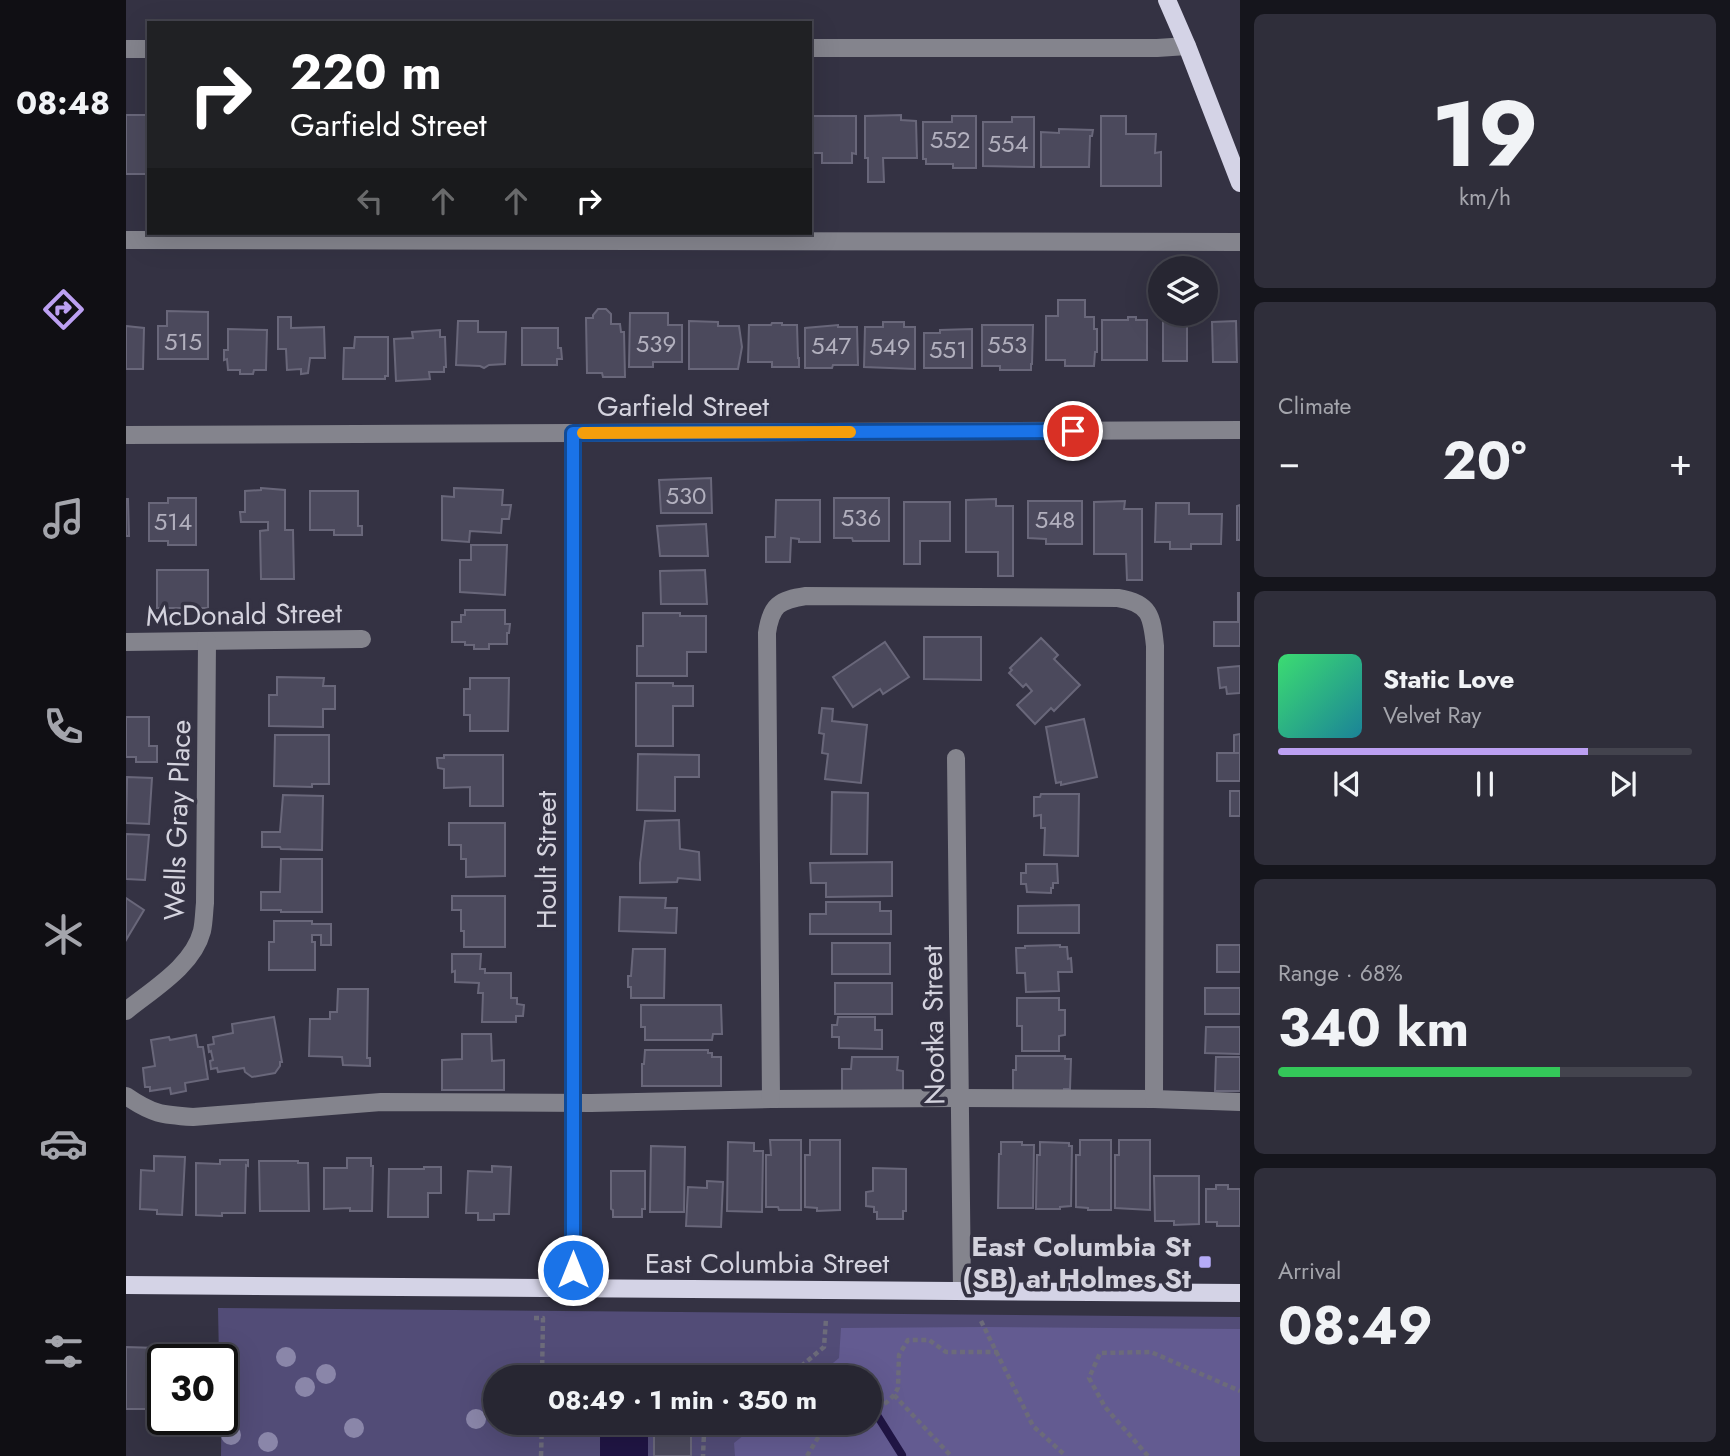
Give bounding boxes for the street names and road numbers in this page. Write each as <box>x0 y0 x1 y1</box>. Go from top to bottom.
street label: Garfield Street <box>597 386 769 427</box>
street label: McDonald Street <box>146 592 343 637</box>
street label: Wells Gray Place <box>154 719 201 921</box>
street label: Hoult Street <box>526 791 567 929</box>
street label: Nootka Street <box>912 944 955 1105</box>
street label: East Columbia Street <box>645 1243 890 1284</box>

